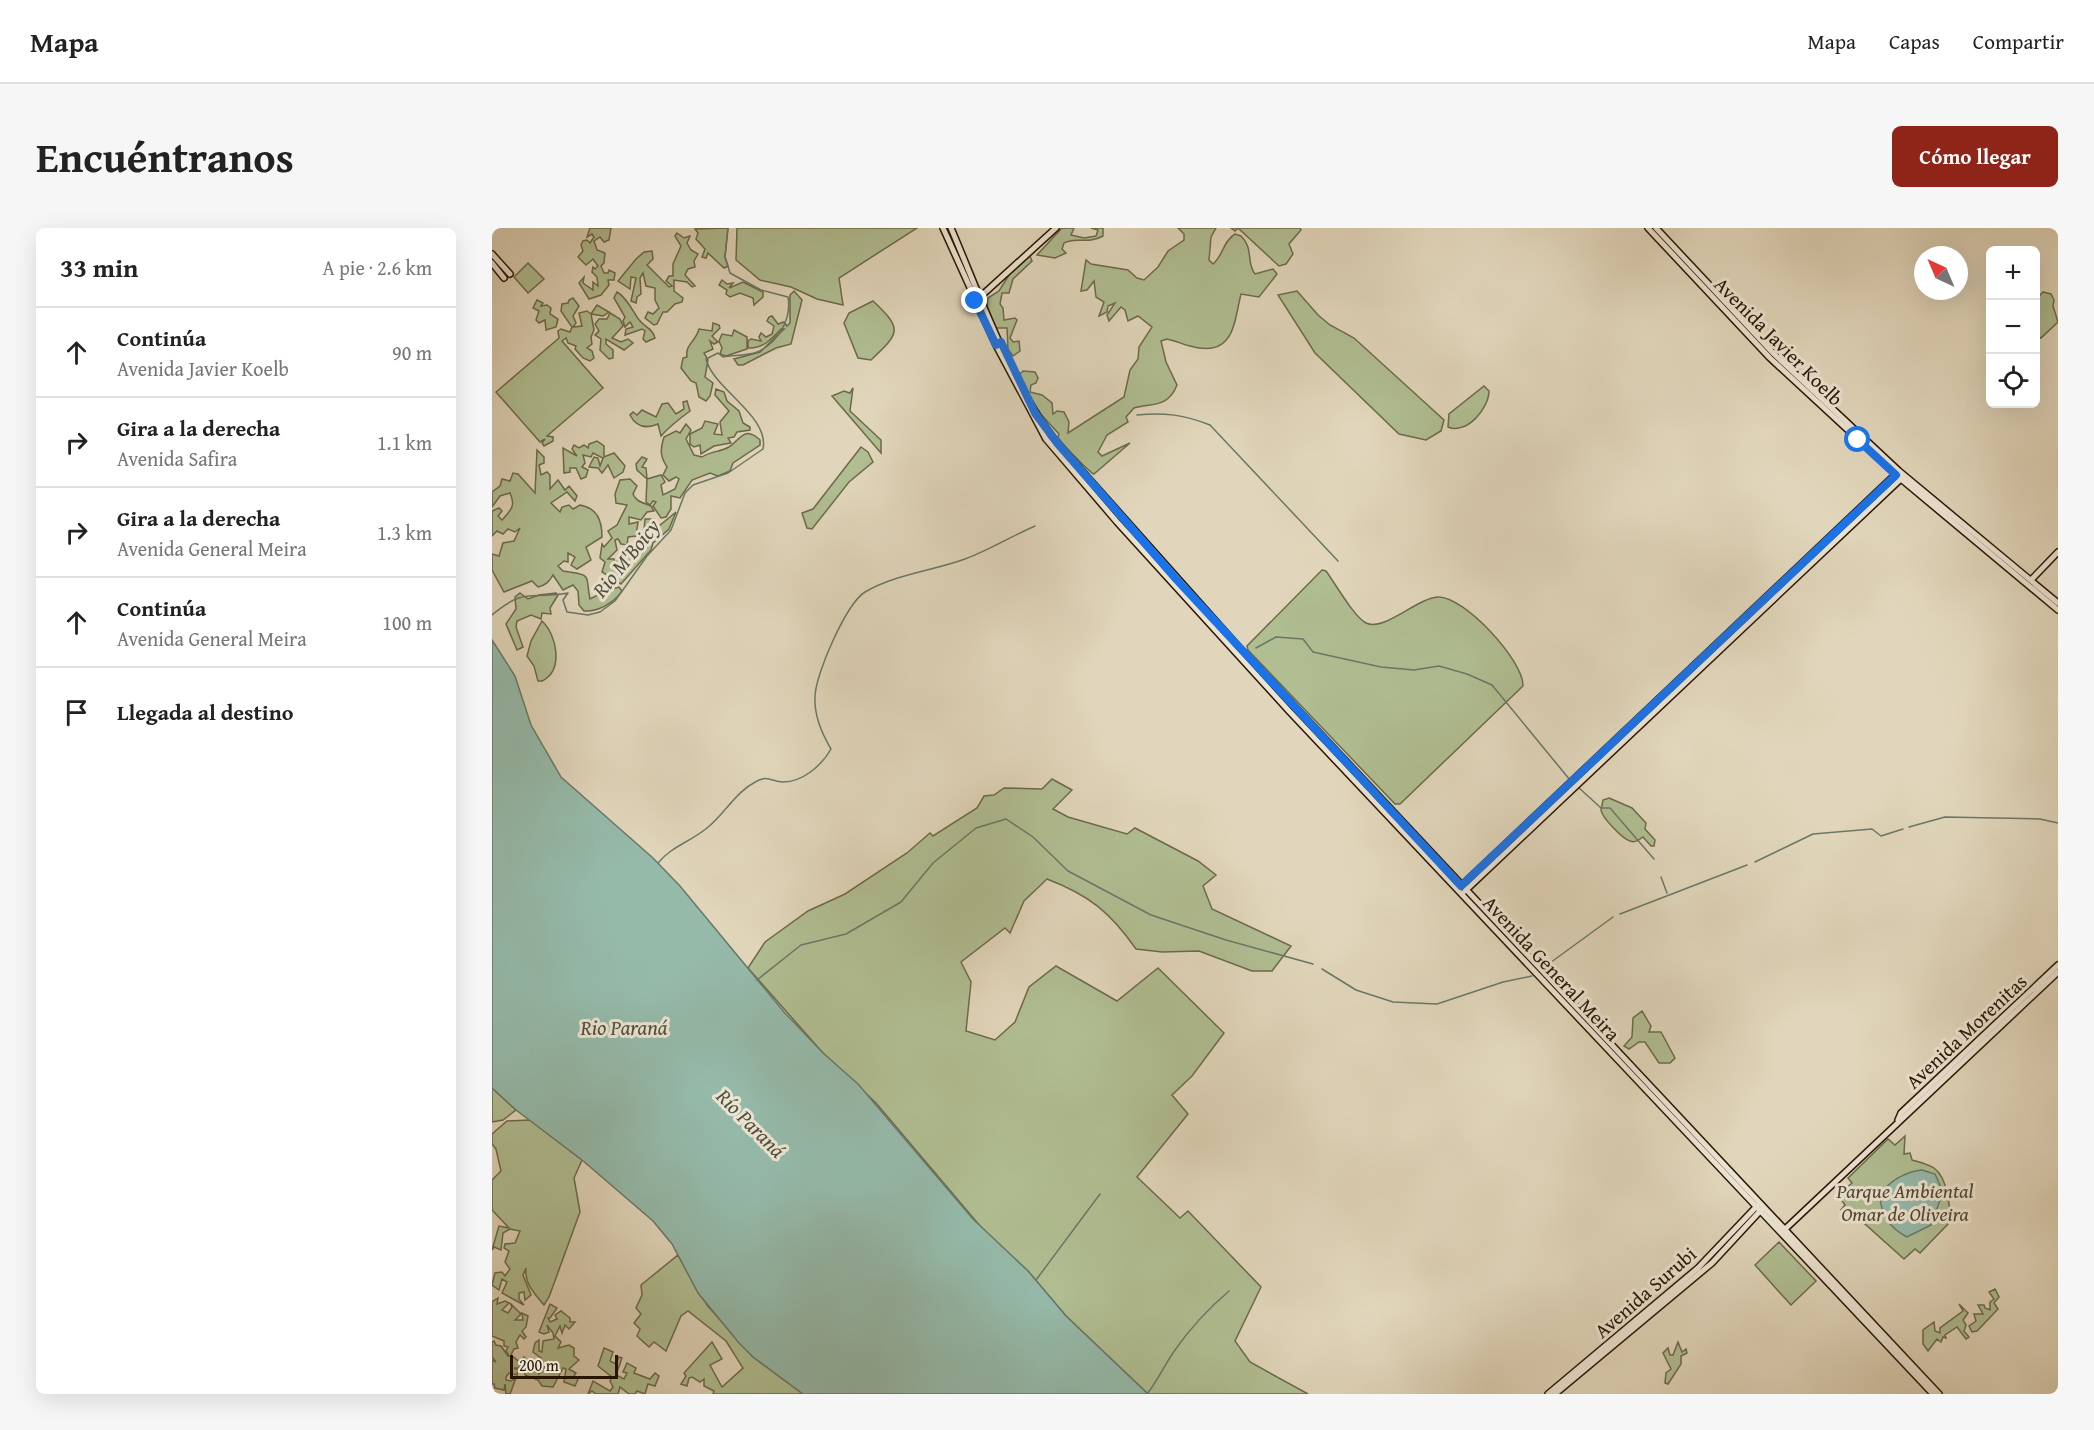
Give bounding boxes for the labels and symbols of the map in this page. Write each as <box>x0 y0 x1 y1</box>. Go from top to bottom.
north arrow <box>1914 246 1968 300</box>
street label: Avenida Javier Koelb <box>1708 270 1850 412</box>
route end <box>961 287 987 313</box>
route start <box>1844 426 1870 452</box>
water label: Rio M'Boicy <box>584 512 668 605</box>
street label: Avenida General Meira <box>1477 889 1628 1048</box>
street label: Avenida Morenitas <box>1899 967 2033 1095</box>
water label: Rio Paraná <box>580 1012 668 1043</box>
water label: Río Paraná <box>709 1081 793 1165</box>
park label: Parque Ambiental Omar de Oliveira <box>1836 1176 1973 1228</box>
street label: Avenida Surubi <box>1588 1239 1703 1345</box>
scale bar <box>510 1352 618 1380</box>

